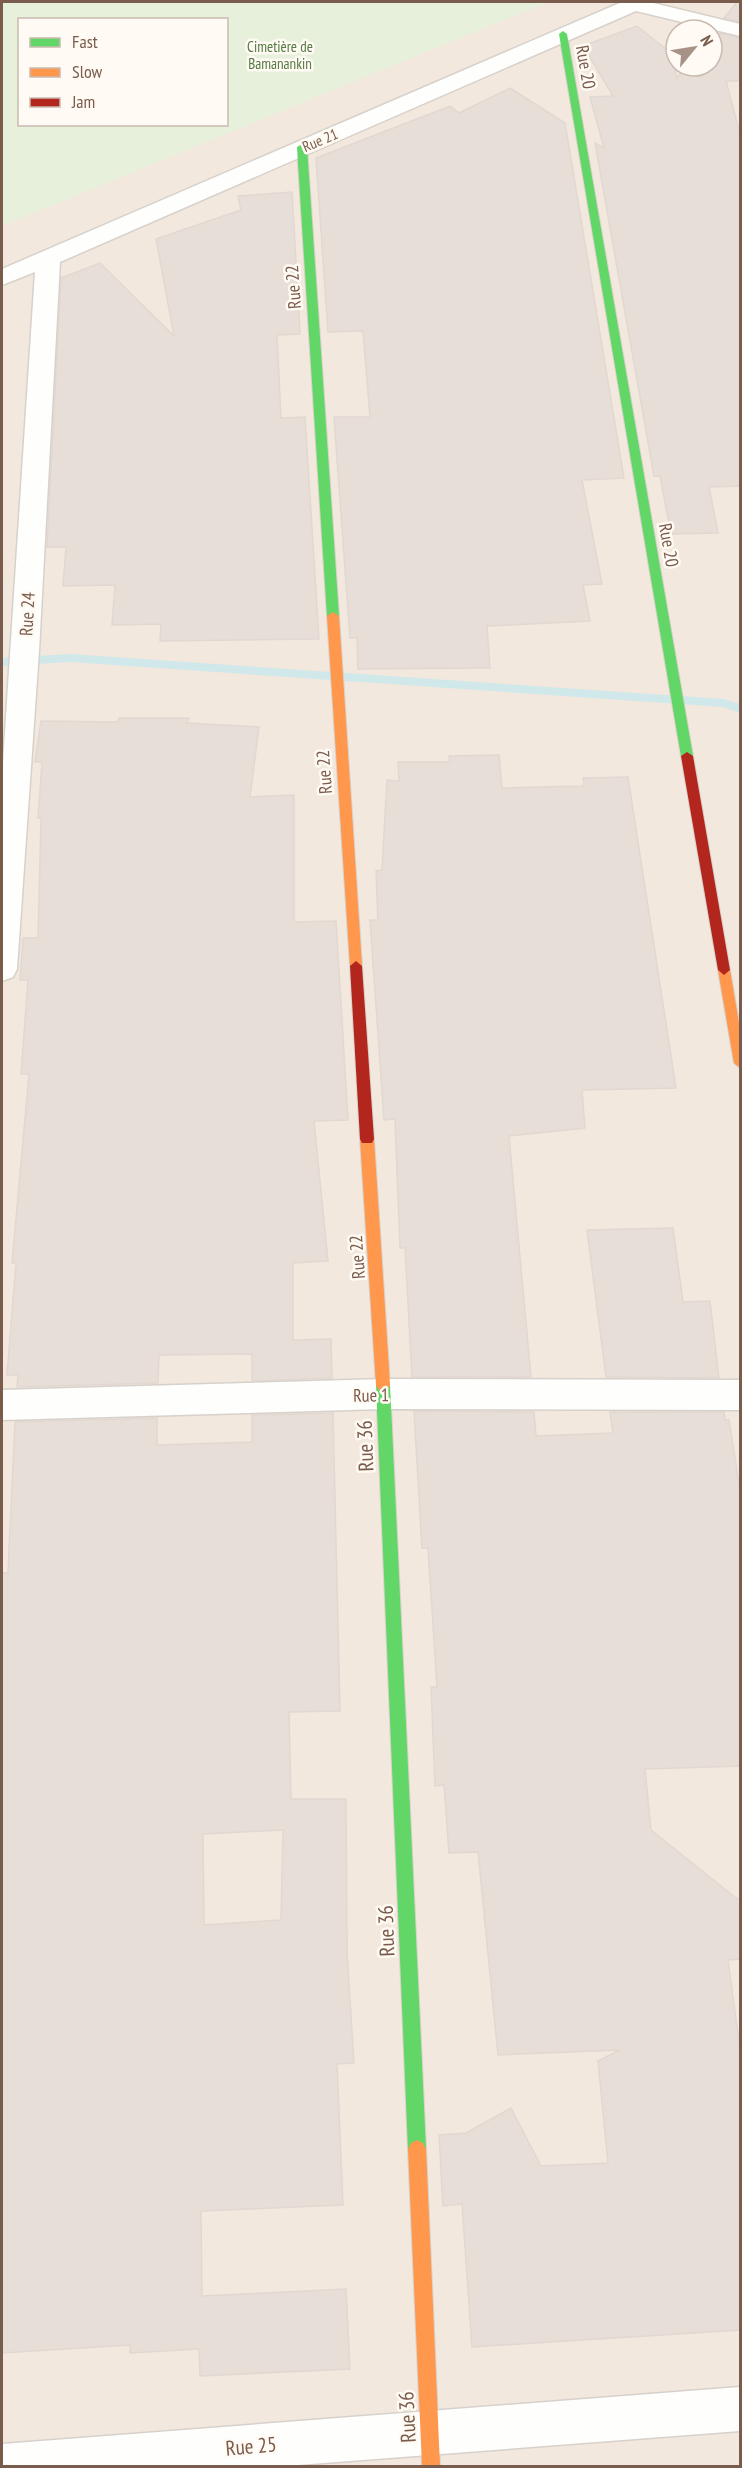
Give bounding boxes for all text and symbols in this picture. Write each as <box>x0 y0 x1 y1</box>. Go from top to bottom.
legend <box>18 18 228 126</box>
north arrow <box>664 18 724 78</box>
text: Fast <box>72 30 98 53</box>
text: N <box>696 32 718 49</box>
park label: Cimetière de Bamanankin <box>247 37 313 73</box>
street label: Rue 20 <box>571 43 601 91</box>
text: Slow <box>72 60 103 83</box>
text: Jam <box>71 90 95 113</box>
street label: Rue 21 <box>299 124 341 156</box>
street label: Rue 22 <box>280 264 306 310</box>
street label: Rue 20 <box>654 521 684 569</box>
street label: Rue 24 <box>14 591 40 637</box>
street label: Rue 22 <box>311 749 337 795</box>
street label: Rue 22 <box>344 1234 370 1280</box>
street label: Rue 1 <box>353 1383 389 1407</box>
street label: Rue 36 <box>351 1420 379 1472</box>
street label: Rue 36 <box>372 1905 400 1957</box>
street label: Rue 36 <box>392 2391 422 2443</box>
street label: Rue 25 <box>224 2430 278 2462</box>

